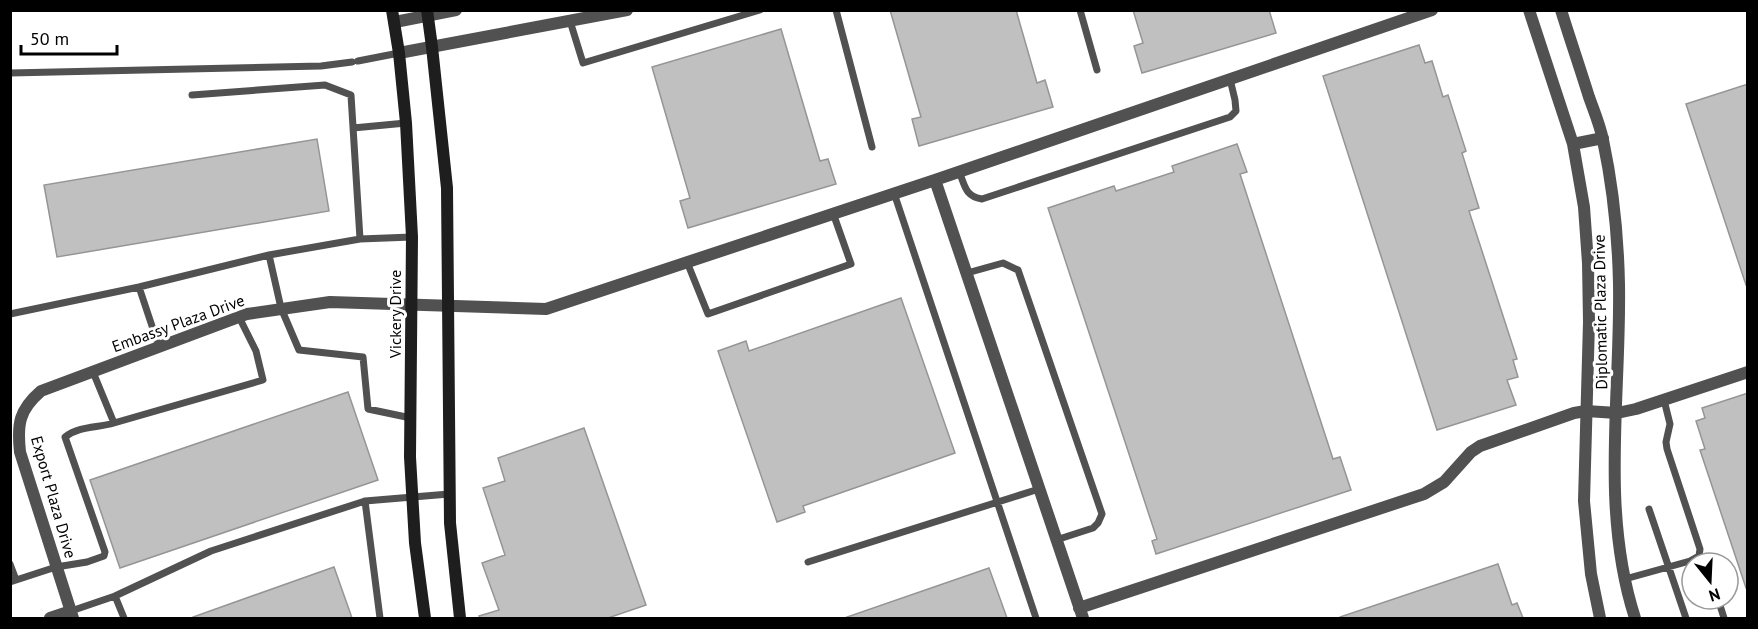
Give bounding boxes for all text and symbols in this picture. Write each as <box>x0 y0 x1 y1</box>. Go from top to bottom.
scale bar <box>21 18 117 56</box>
text: 50 m <box>30 27 69 50</box>
street label: Diplomatic Plaza Drive <box>1589 234 1611 390</box>
street label: Vickery Drive <box>385 270 405 359</box>
street label: Embassy Plaza Drive <box>109 290 247 356</box>
street label: Export Plaza Drive <box>27 433 81 561</box>
north arrow <box>1680 551 1740 611</box>
text: N <box>1707 584 1723 606</box>

